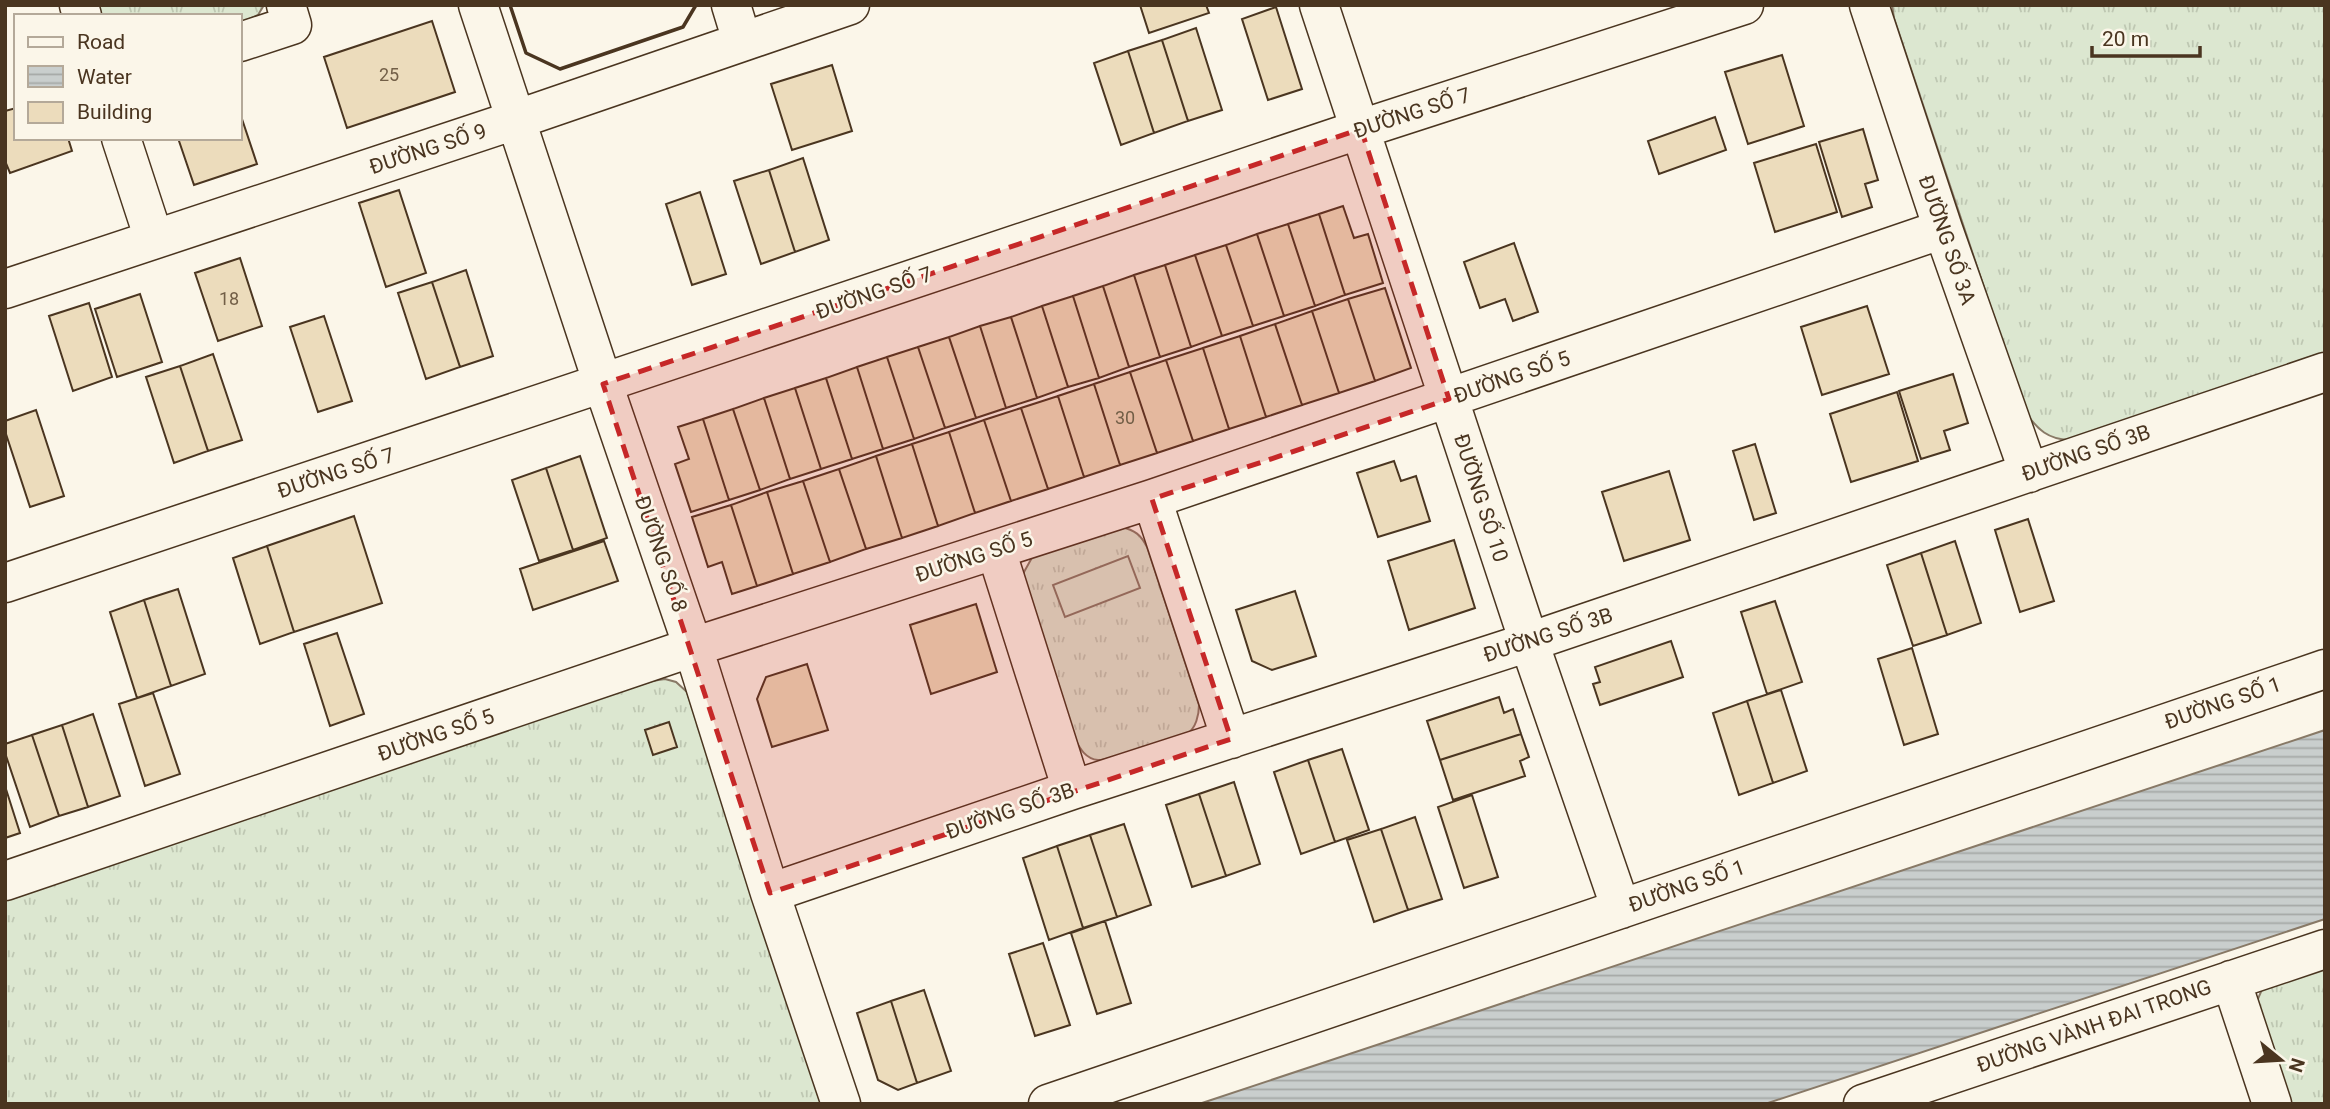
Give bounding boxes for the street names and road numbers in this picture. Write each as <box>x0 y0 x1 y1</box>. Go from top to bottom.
street label: ĐƯỜNG SỐ 7 <box>1350 82 1474 143</box>
street label: ĐƯỜNG SỐ 9 <box>366 118 490 179</box>
street label: ĐƯỜNG SỐ 3A <box>1914 172 1981 308</box>
street label: ĐƯỜNG SỐ 7 <box>812 261 935 324</box>
street label: ĐƯỜNG SỐ 5 <box>1450 345 1573 408</box>
street label: ĐƯỜNG SỐ 3B <box>2018 419 2154 486</box>
street label: ĐƯỜNG SỐ 10 <box>1449 431 1514 565</box>
street label: ĐƯỜNG SỐ 7 <box>274 442 398 503</box>
street label: ĐƯỜNG SỐ 8 <box>630 492 693 615</box>
street label: ĐƯỜNG SỐ 5 <box>912 526 1036 587</box>
street label: ĐƯỜNG SỐ 3B <box>1480 602 1616 667</box>
street label: ĐƯỜNG SỐ 1 <box>2161 671 2284 734</box>
street label: ĐƯỜNG SỐ 5 <box>374 703 497 766</box>
street label: ĐƯỜNG SỐ 3B <box>942 777 1078 844</box>
street label: ĐƯỜNG SỐ 1 <box>1625 854 1748 917</box>
street label: ĐƯỜNG VÀNH ĐAI TRONG <box>1974 975 2214 1077</box>

